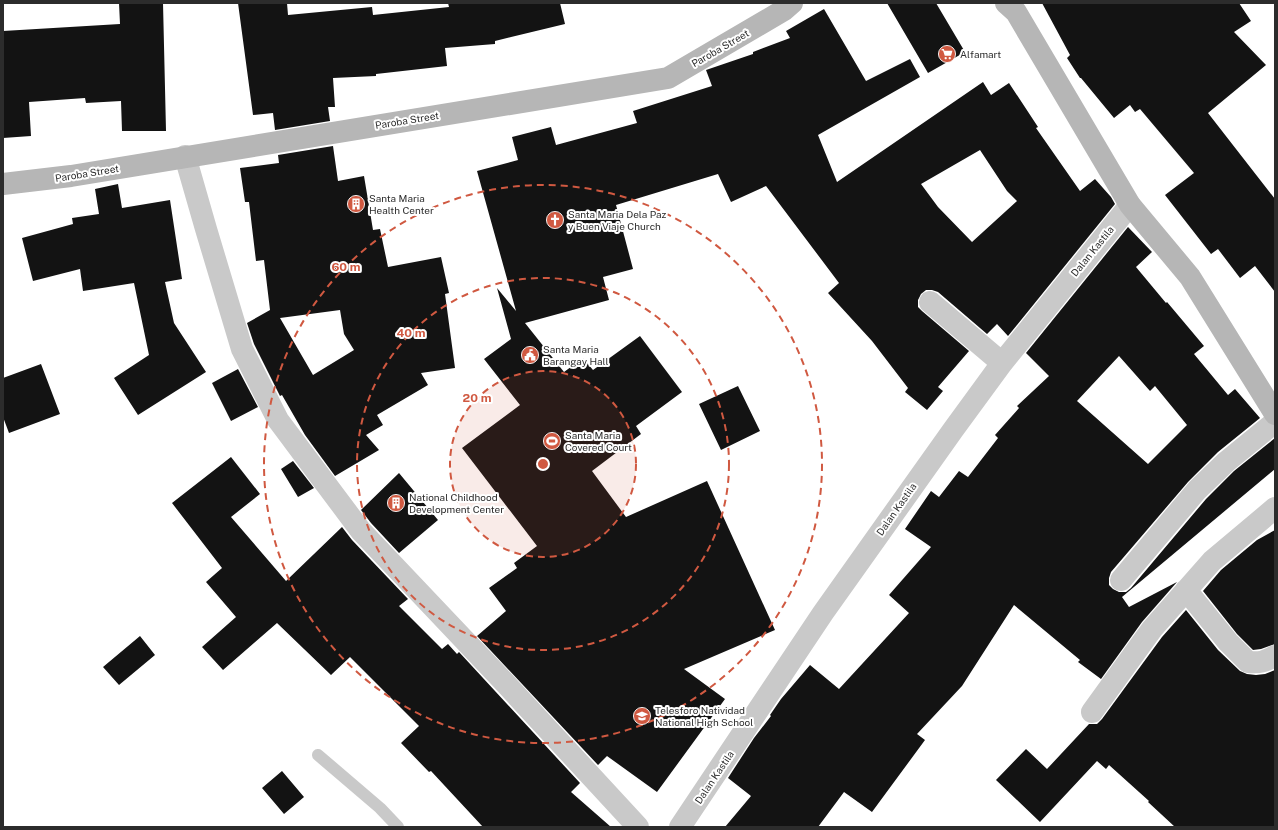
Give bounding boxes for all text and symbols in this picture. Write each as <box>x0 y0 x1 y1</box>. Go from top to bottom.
street label: Paroba Street <box>689 27 751 69</box>
supermarket icon: Alfamart <box>937 44 957 64</box>
place label: Alfamart <box>960 48 1001 60</box>
street label: Paroba Street <box>374 109 440 131</box>
street label: Paroba Street <box>54 162 120 184</box>
place label: Santa Maria Health Center <box>369 192 434 216</box>
building icon: Santa Maria Health Center <box>346 194 366 214</box>
place label: Santa Maria Dela Paz y Buen Viaje Church <box>568 208 667 232</box>
church icon: Santa Maria Dela Paz y Buen Viaje Church <box>545 210 565 230</box>
street label: Dalan Kastila <box>1068 223 1116 279</box>
text: 60 m <box>331 260 361 274</box>
text: 40 m <box>396 326 426 340</box>
place label: Santa Maria Barangay Hall <box>543 343 609 367</box>
public building icon: Santa Maria Barangay Hall <box>520 345 540 365</box>
text: 20 m <box>463 391 492 405</box>
place label: Santa Maria Covered Court <box>565 429 632 453</box>
sports icon: Santa Maria Covered Court <box>542 431 562 451</box>
centre of rings <box>536 457 550 471</box>
street label: Dalan Kastila <box>874 480 918 538</box>
place label: National Childhood Development Center <box>409 491 504 515</box>
building icon: National Childhood Development Center <box>386 493 406 513</box>
place label: Telesforo Natividad National High School <box>655 704 753 728</box>
school or university icon: Telesforo Natividad National High School <box>632 706 652 726</box>
street label: Dalan Kastila <box>692 748 736 806</box>

